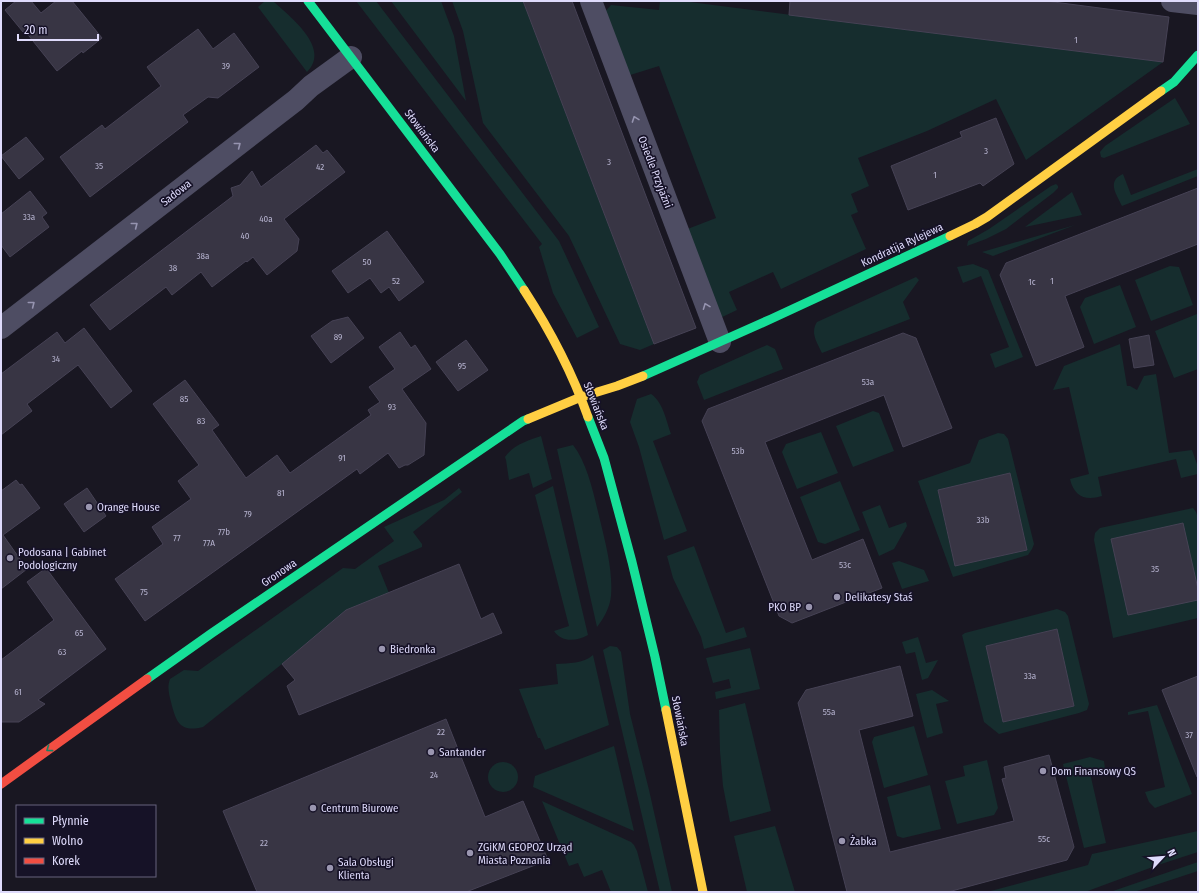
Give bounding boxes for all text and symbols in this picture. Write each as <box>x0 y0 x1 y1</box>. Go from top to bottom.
scale bar <box>18 16 98 42</box>
text: 20 m <box>24 23 48 37</box>
house number: 1 <box>1074 35 1078 45</box>
house number: 39 <box>222 61 230 71</box>
street label: Słowiańska <box>402 107 442 155</box>
one-way arrow <box>632 115 640 122</box>
street label: Osiedle Przyjaźni <box>635 134 675 210</box>
one-way arrow <box>234 143 241 150</box>
house number: 3 <box>984 146 988 156</box>
house number: 3 <box>607 157 611 167</box>
house number: 35 <box>95 161 103 171</box>
house number: 42 <box>316 162 324 172</box>
house number: 1 <box>933 170 937 180</box>
street label: Sadowa <box>158 177 194 209</box>
house number: 33a <box>23 212 36 222</box>
house number: 40a <box>259 214 273 224</box>
street label: Kondratija Rylejewa <box>859 220 945 270</box>
one-way arrow <box>130 222 137 229</box>
house number: 40 <box>240 231 250 241</box>
house number: 38a <box>197 251 210 261</box>
house number: 50 <box>363 257 372 267</box>
house number: 38 <box>169 263 178 273</box>
house number: 52 <box>392 276 400 286</box>
house number: 1 <box>1050 276 1054 286</box>
house number: 1c <box>1028 277 1036 287</box>
one-way arrow <box>27 302 34 309</box>
one-way arrow <box>703 302 711 309</box>
house number: 89 <box>334 332 342 342</box>
house number: 34 <box>52 354 61 364</box>
house number: 95 <box>458 361 466 371</box>
house number: 53a <box>862 377 875 387</box>
street label: Słowiańska <box>581 380 611 432</box>
house number: 85 <box>180 394 188 404</box>
house number: 93 <box>388 402 396 412</box>
house number: 83 <box>197 416 205 426</box>
house number: 53b <box>732 446 745 456</box>
house number: 91 <box>338 453 346 463</box>
house number: 81 <box>277 488 285 498</box>
place label: Orange House <box>97 501 160 514</box>
marker: Orange House <box>84 502 94 512</box>
house number: 79 <box>244 509 252 519</box>
house number: 33b <box>977 515 990 525</box>
house number: 77b <box>218 527 230 537</box>
house number: 77 <box>173 533 181 543</box>
house number: 77A <box>203 538 215 548</box>
place label: Podosana | Gabinet Podologiczny <box>18 546 107 572</box>
marker: Podosana | Gabinet Podologiczny <box>5 553 15 563</box>
street label: Gronowa <box>259 557 299 589</box>
house number: 53c <box>839 560 851 570</box>
house number: 35 <box>1151 564 1159 574</box>
house number: 75 <box>140 587 148 597</box>
place label: Delikatesy Staś <box>845 591 913 604</box>
marker: Delikatesy Staś <box>832 592 842 602</box>
place label: PKO BP <box>768 601 801 614</box>
marker: PKO BP <box>804 602 814 612</box>
house number: 65 <box>75 628 83 638</box>
place label: Biedronka <box>390 643 436 656</box>
marker: Biedronka <box>377 644 387 654</box>
house number: 63 <box>58 647 66 657</box>
house number: 33a <box>1024 671 1037 681</box>
house number: 61 <box>14 687 22 697</box>
street label: Słowiańska <box>669 695 691 747</box>
house number: 55a <box>823 707 836 717</box>
house number: 22 <box>437 727 445 737</box>
house number: 37 <box>1185 730 1193 740</box>
one-way arrow <box>47 744 54 751</box>
place label: Santander <box>439 746 486 759</box>
marker: Santander <box>426 747 436 757</box>
place label: Dom Finansowy QS <box>1051 765 1137 778</box>
marker: Dom Finansowy QS <box>1038 766 1048 776</box>
house number: 24 <box>430 770 439 780</box>
place label: Centrum Biurowe <box>321 802 398 815</box>
marker: Centrum Biurowe <box>308 803 318 813</box>
legend <box>16 805 156 877</box>
text: Płynnie <box>52 814 89 828</box>
text: Wolno <box>52 834 83 848</box>
place label: Żabka <box>850 834 877 848</box>
house number: 55c <box>1038 834 1050 844</box>
marker: Żabka <box>837 836 847 846</box>
north arrow <box>1143 837 1183 877</box>
house number: 22 <box>260 838 268 848</box>
place label: ZGiKM GEOPOZ Urząd Miasta Poznania <box>478 841 572 867</box>
text: N <box>1164 847 1179 859</box>
marker: ZGiKM GEOPOZ Urząd Miasta Poznania <box>465 848 475 858</box>
text: Korek <box>52 854 80 868</box>
place label: Sala Obsługi Klienta <box>338 856 394 882</box>
marker: Sala Obsługi Klienta <box>325 863 335 873</box>

